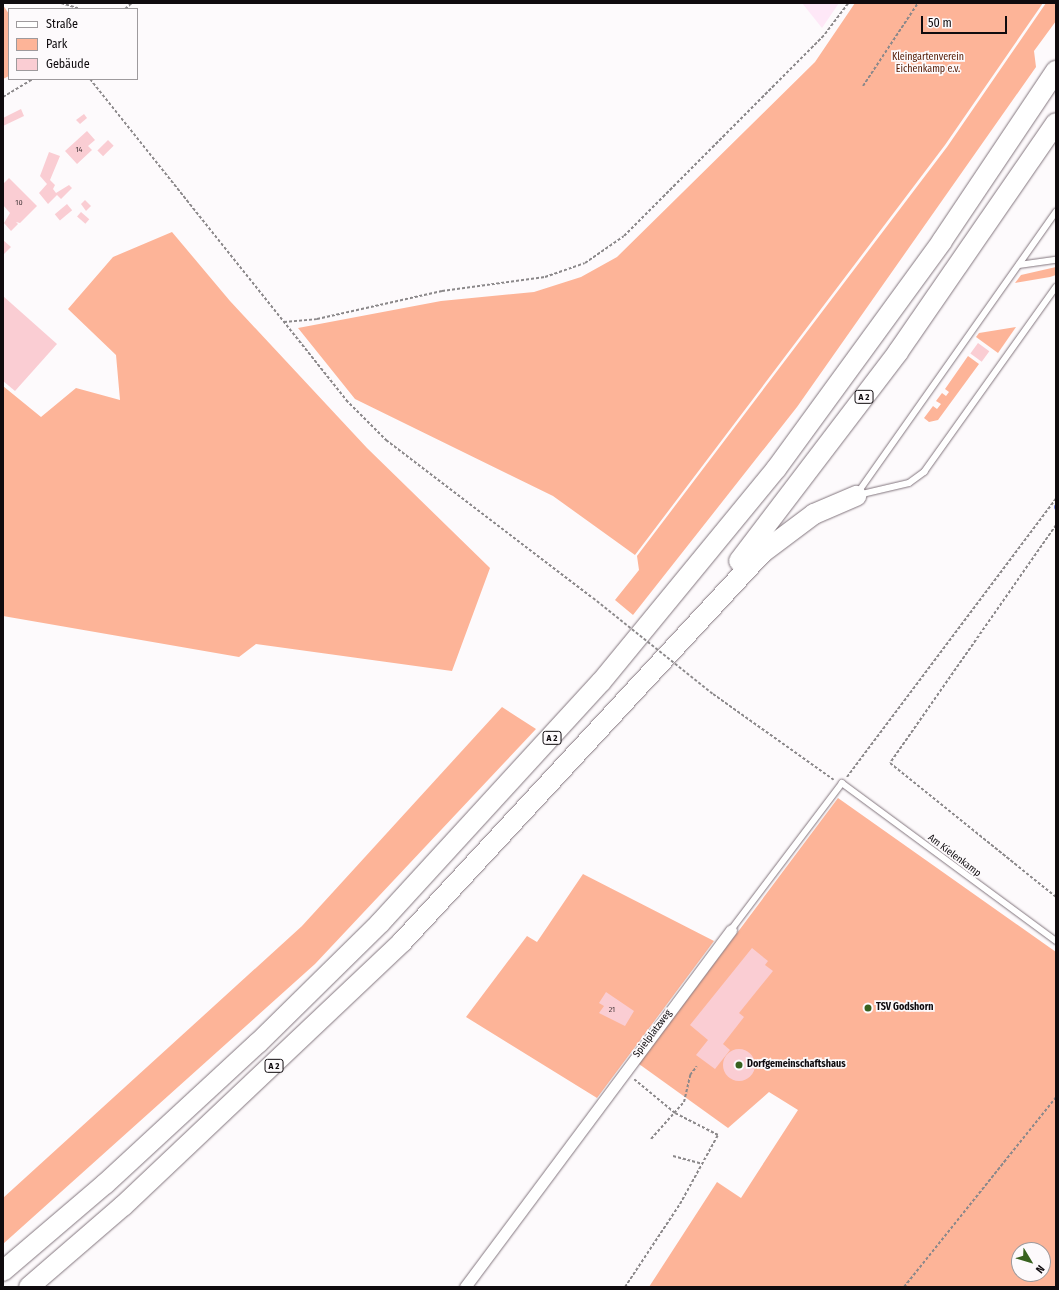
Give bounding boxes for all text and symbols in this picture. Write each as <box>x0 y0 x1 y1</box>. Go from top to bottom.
legend <box>8 8 138 80</box>
scale bar <box>923 8 1009 34</box>
text: 50 m <box>928 16 952 30</box>
text: Straße <box>46 17 78 31</box>
text: Park <box>46 37 67 51</box>
park label: Kleingartenverein Eichenkamp e.v. <box>892 51 964 74</box>
text: Gebäude <box>46 57 90 71</box>
house number: 14 <box>76 145 82 155</box>
house number: 10 <box>15 198 23 208</box>
road number: A 2 <box>854 390 874 404</box>
road number: A 2 <box>542 731 562 745</box>
street label: Am Kielenkamp <box>925 832 983 880</box>
place label: TSV Godshorn <box>876 1002 934 1014</box>
marker: TSV Godshorn <box>863 1003 873 1013</box>
house number: 21 <box>609 1005 615 1015</box>
street label: Spielplatzweg <box>631 1008 675 1060</box>
road number: A 2 <box>264 1059 284 1073</box>
place label: Dorfgemeinschaftshaus <box>747 1059 846 1071</box>
marker: Dorfgemeinschaftshaus <box>734 1060 744 1070</box>
north arrow <box>1011 1242 1051 1282</box>
text: N <box>1033 1262 1047 1276</box>

